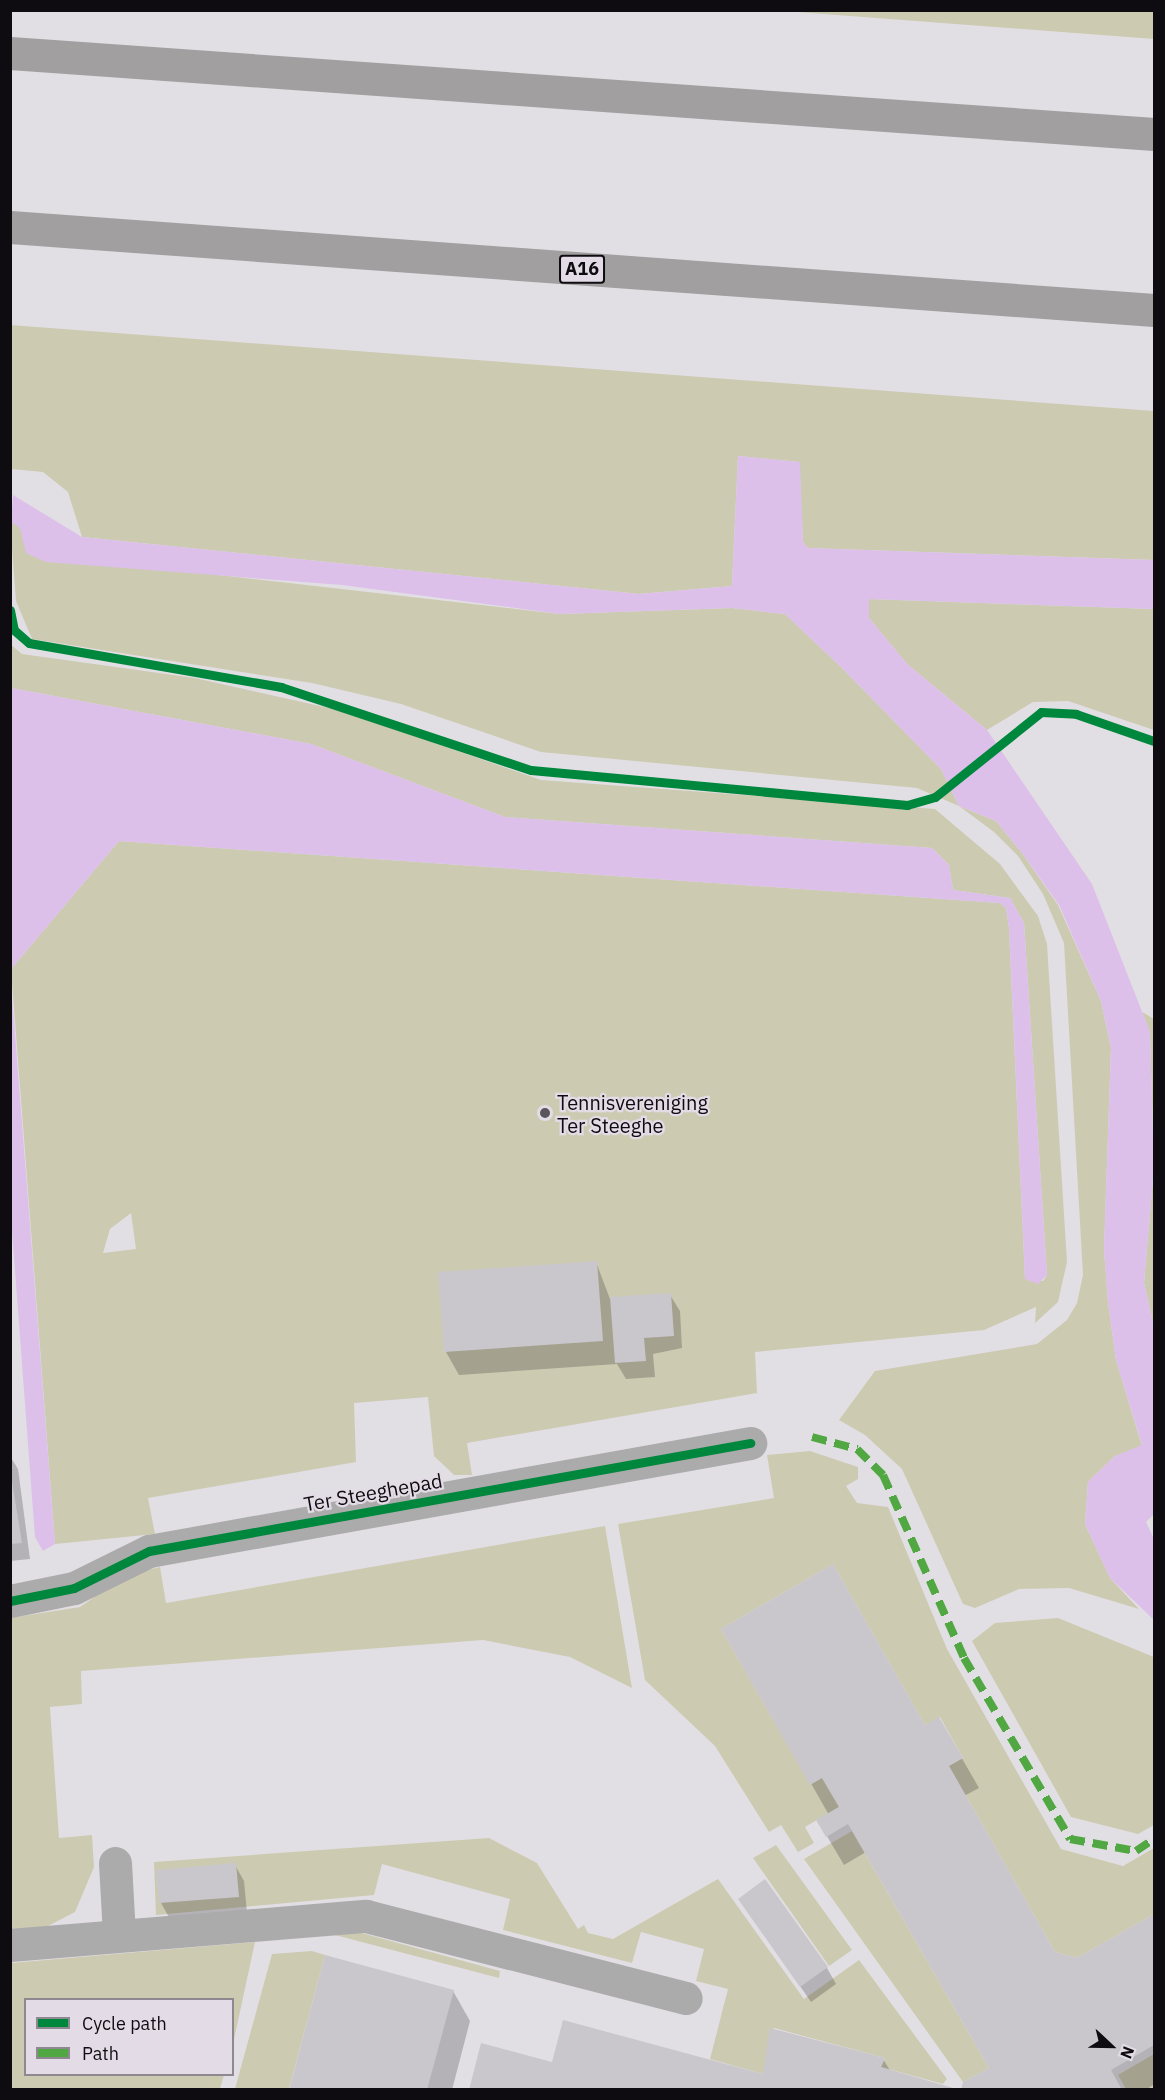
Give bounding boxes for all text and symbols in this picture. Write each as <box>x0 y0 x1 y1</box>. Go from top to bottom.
road number: A16 <box>558 254 606 284</box>
place label: Tennisvereniging Ter Steeghe <box>557 1090 708 1137</box>
marker: Tennisvereniging Ter Steeghe <box>538 1106 552 1120</box>
street label: Ter Steeghepad <box>302 1468 444 1516</box>
legend <box>24 1998 234 2076</box>
text: Cycle path <box>82 2012 167 2035</box>
north arrow <box>1081 2016 1141 2076</box>
text: Path <box>82 2042 119 2065</box>
text: N <box>1116 2044 1139 2062</box>

